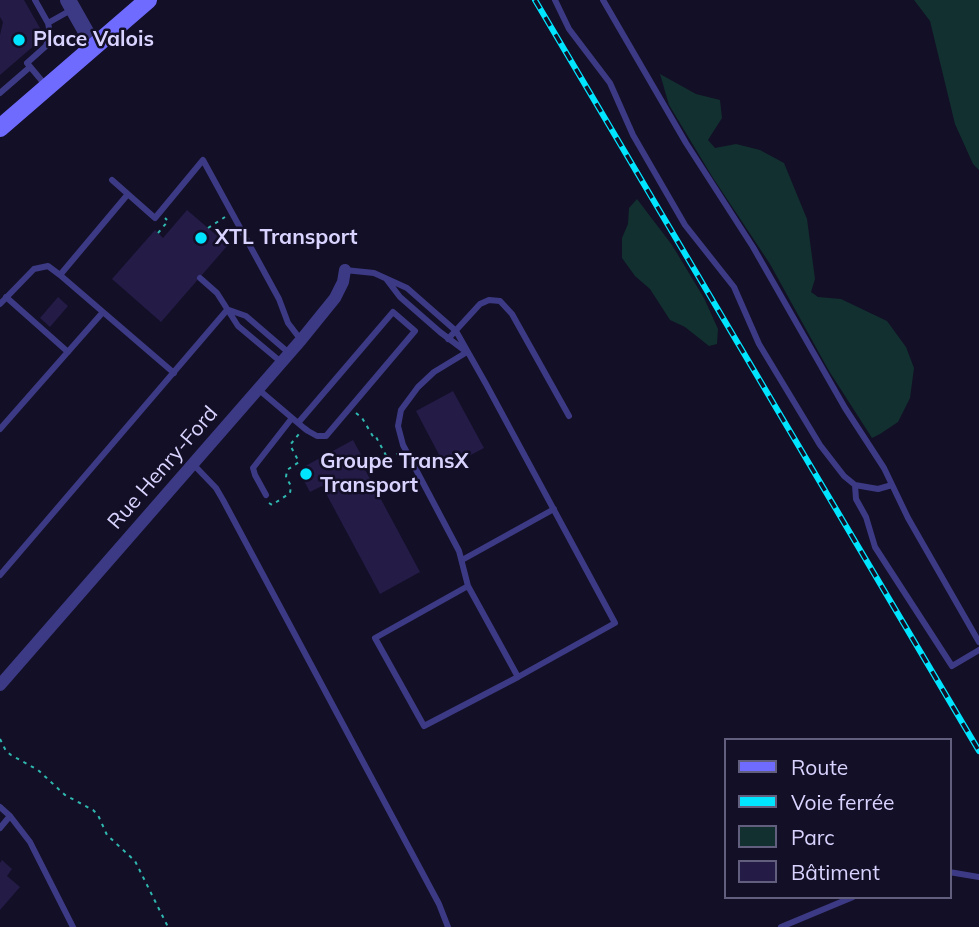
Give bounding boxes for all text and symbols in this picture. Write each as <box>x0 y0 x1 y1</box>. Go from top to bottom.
place label: Place Valois <box>33 27 154 53</box>
marker: Place Valois <box>11 32 27 48</box>
place label: XTL Transport <box>215 225 358 251</box>
marker: XTL Transport <box>193 230 209 246</box>
street label: Rue Henry-Ford <box>103 401 223 535</box>
place label: Groupe TransX Transport <box>320 449 469 499</box>
marker: Groupe TransX Transport <box>298 466 314 482</box>
legend <box>724 738 951 899</box>
text: Route <box>791 754 848 780</box>
text: Voie ferrée <box>791 789 895 815</box>
text: Parc <box>791 824 835 850</box>
text: Bâtiment <box>791 859 880 885</box>

